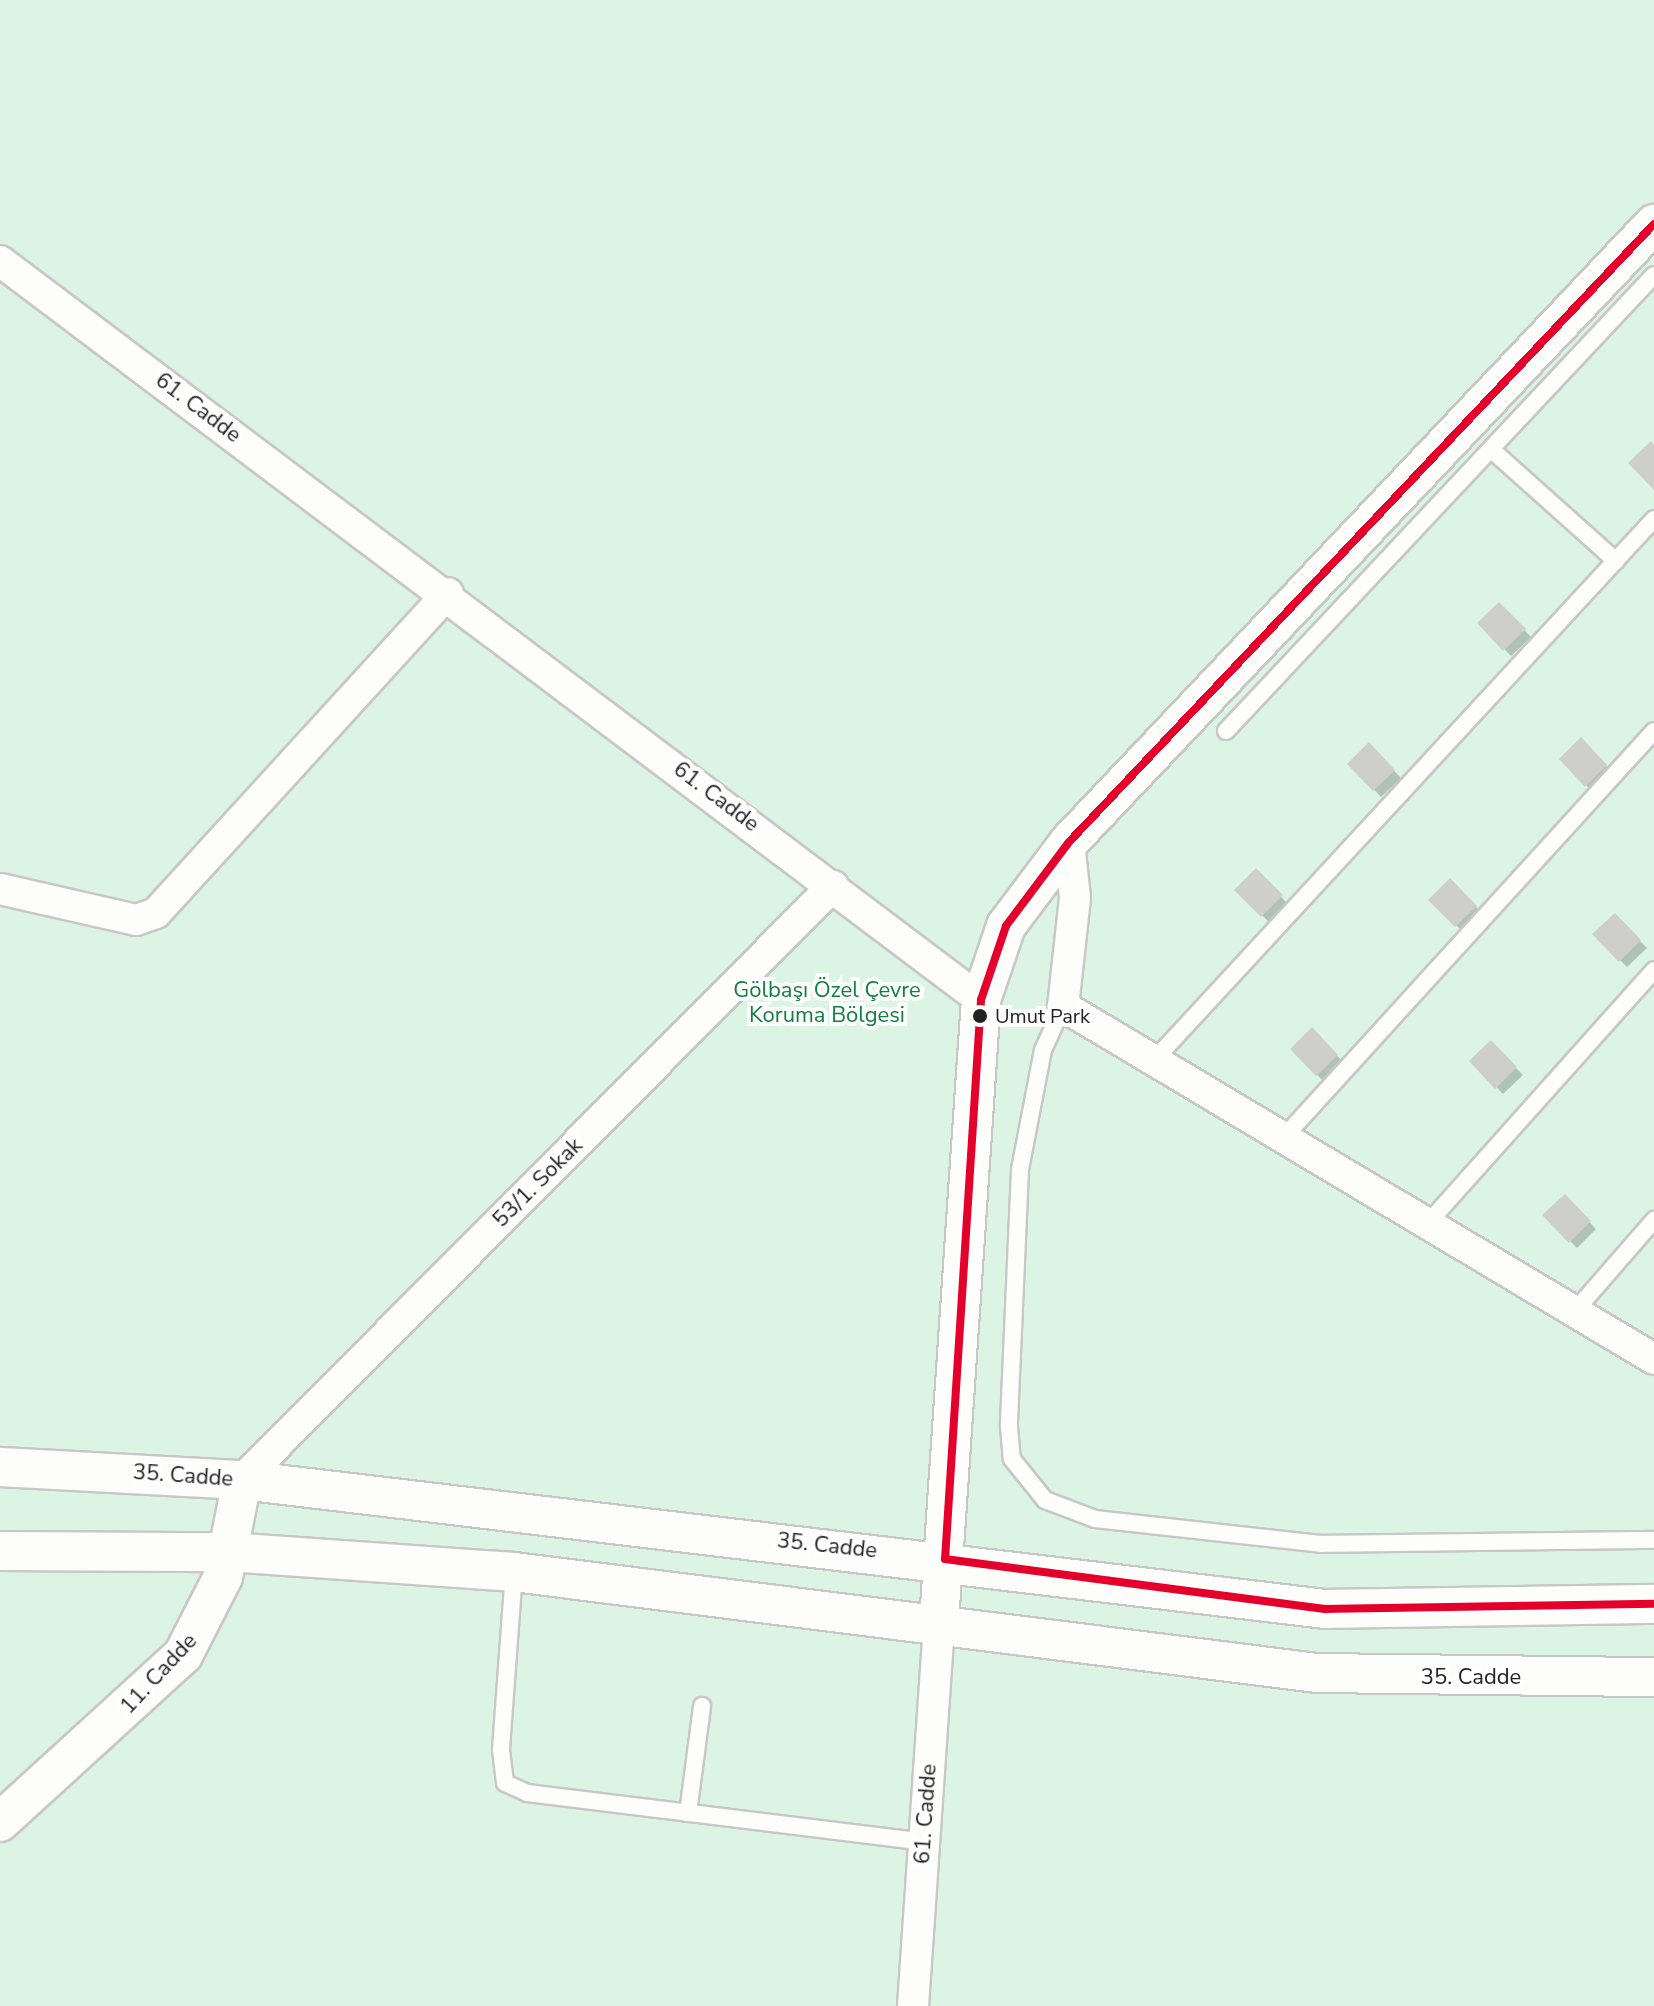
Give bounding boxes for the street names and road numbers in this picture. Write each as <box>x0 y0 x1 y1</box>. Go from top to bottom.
street label: 61. Cadde <box>150 367 246 449</box>
street label: 61. Cadde <box>668 756 764 838</box>
street label: 53/1. Sokak <box>488 1133 588 1233</box>
street label: 35. Cadde <box>132 1459 234 1493</box>
street label: 35. Cadde <box>776 1528 878 1564</box>
street label: 11. Cadde <box>115 1628 203 1720</box>
street label: 35. Cadde <box>1421 1665 1521 1691</box>
street label: 61. Cadde <box>909 1763 943 1865</box>

